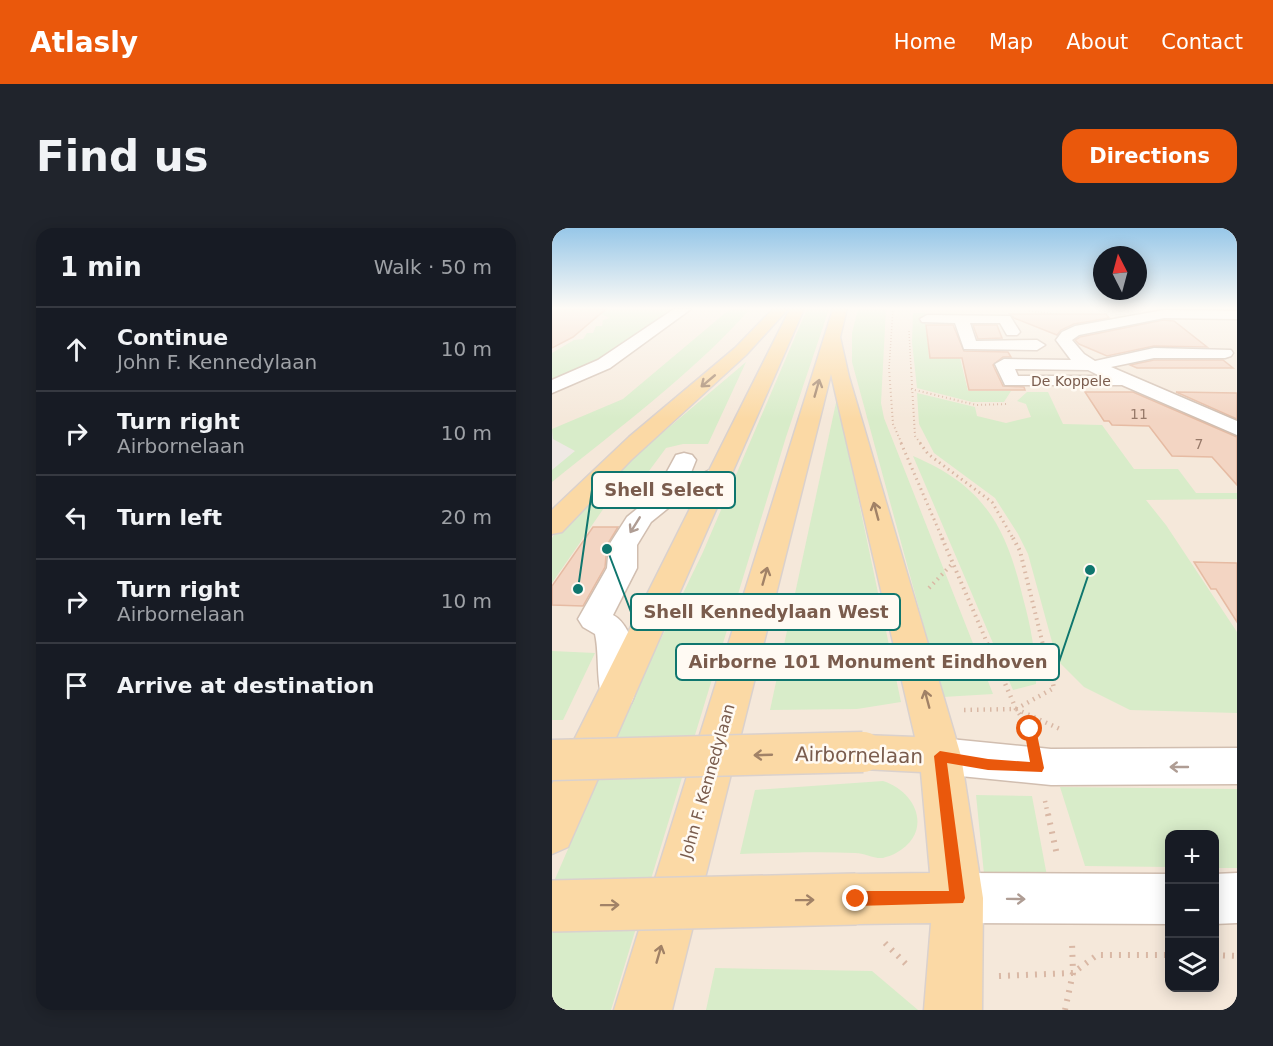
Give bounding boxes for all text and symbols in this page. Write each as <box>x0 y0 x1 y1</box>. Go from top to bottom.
text: Atlasly <box>30 26 138 59</box>
text: Home <box>894 30 956 54</box>
text: Map <box>989 30 1033 54</box>
text: About <box>1066 30 1128 54</box>
text: Contact <box>1161 30 1243 54</box>
button: Directions <box>1062 129 1237 183</box>
text: Find us <box>36 132 209 181</box>
north arrow <box>1093 246 1147 300</box>
text: 1 min <box>60 252 142 282</box>
text: Walk · 50 m <box>374 255 492 279</box>
text: Continue <box>117 325 228 350</box>
icon: ahead <box>60 333 93 366</box>
text: 10 m <box>441 337 492 361</box>
text: John F. Kennedylaan <box>117 350 317 374</box>
street label: De Koppele <box>1031 373 1111 389</box>
one-way arrow <box>700 374 716 387</box>
one-way arrow <box>812 379 823 398</box>
house number: 11 <box>1130 406 1148 422</box>
text: Turn right <box>117 409 240 434</box>
icon: right <box>60 417 93 450</box>
text: 10 m <box>441 421 492 445</box>
text: Airbornelaan <box>117 434 245 458</box>
house number: 7 <box>1195 436 1203 452</box>
callout: Shell Select <box>592 472 735 508</box>
text: Shell Select <box>604 479 724 500</box>
icon: left <box>60 501 93 534</box>
one-way arrow <box>870 502 881 521</box>
text: Turn left <box>117 505 222 530</box>
text: 20 m <box>441 505 492 529</box>
one-way arrow <box>629 516 641 533</box>
one-way arrow <box>760 567 771 586</box>
text: Turn right <box>117 577 240 602</box>
icon: right <box>60 585 93 618</box>
text: 10 m <box>441 589 492 613</box>
callout: Shell Kennedylaan West <box>631 594 900 630</box>
text: Shell Kennedylaan West <box>643 601 889 622</box>
text: Airbornelaan <box>117 602 245 626</box>
callout: Airborne 101 Monument Eindhoven <box>676 644 1059 680</box>
text: Airborne 101 Monument Eindhoven <box>689 651 1047 672</box>
icon: arrive <box>60 669 93 702</box>
text: Arrive at destination <box>117 673 374 698</box>
one-way arrow <box>920 690 932 709</box>
street label: John F. Kennedylaan <box>676 702 739 862</box>
route start <box>1016 715 1042 741</box>
street label: Airbornelaan <box>795 742 923 768</box>
one-way arrow <box>753 749 773 760</box>
one-way arrow <box>1169 761 1189 773</box>
map controls <box>1165 830 1219 992</box>
button: + <box>1165 830 1219 884</box>
button: − <box>1165 884 1219 938</box>
route end <box>842 885 868 911</box>
one-way arrow <box>1006 893 1026 905</box>
one-way arrow <box>795 894 815 906</box>
one-way arrow <box>600 899 620 910</box>
button: layers <box>1165 938 1219 992</box>
one-way arrow <box>653 945 665 964</box>

